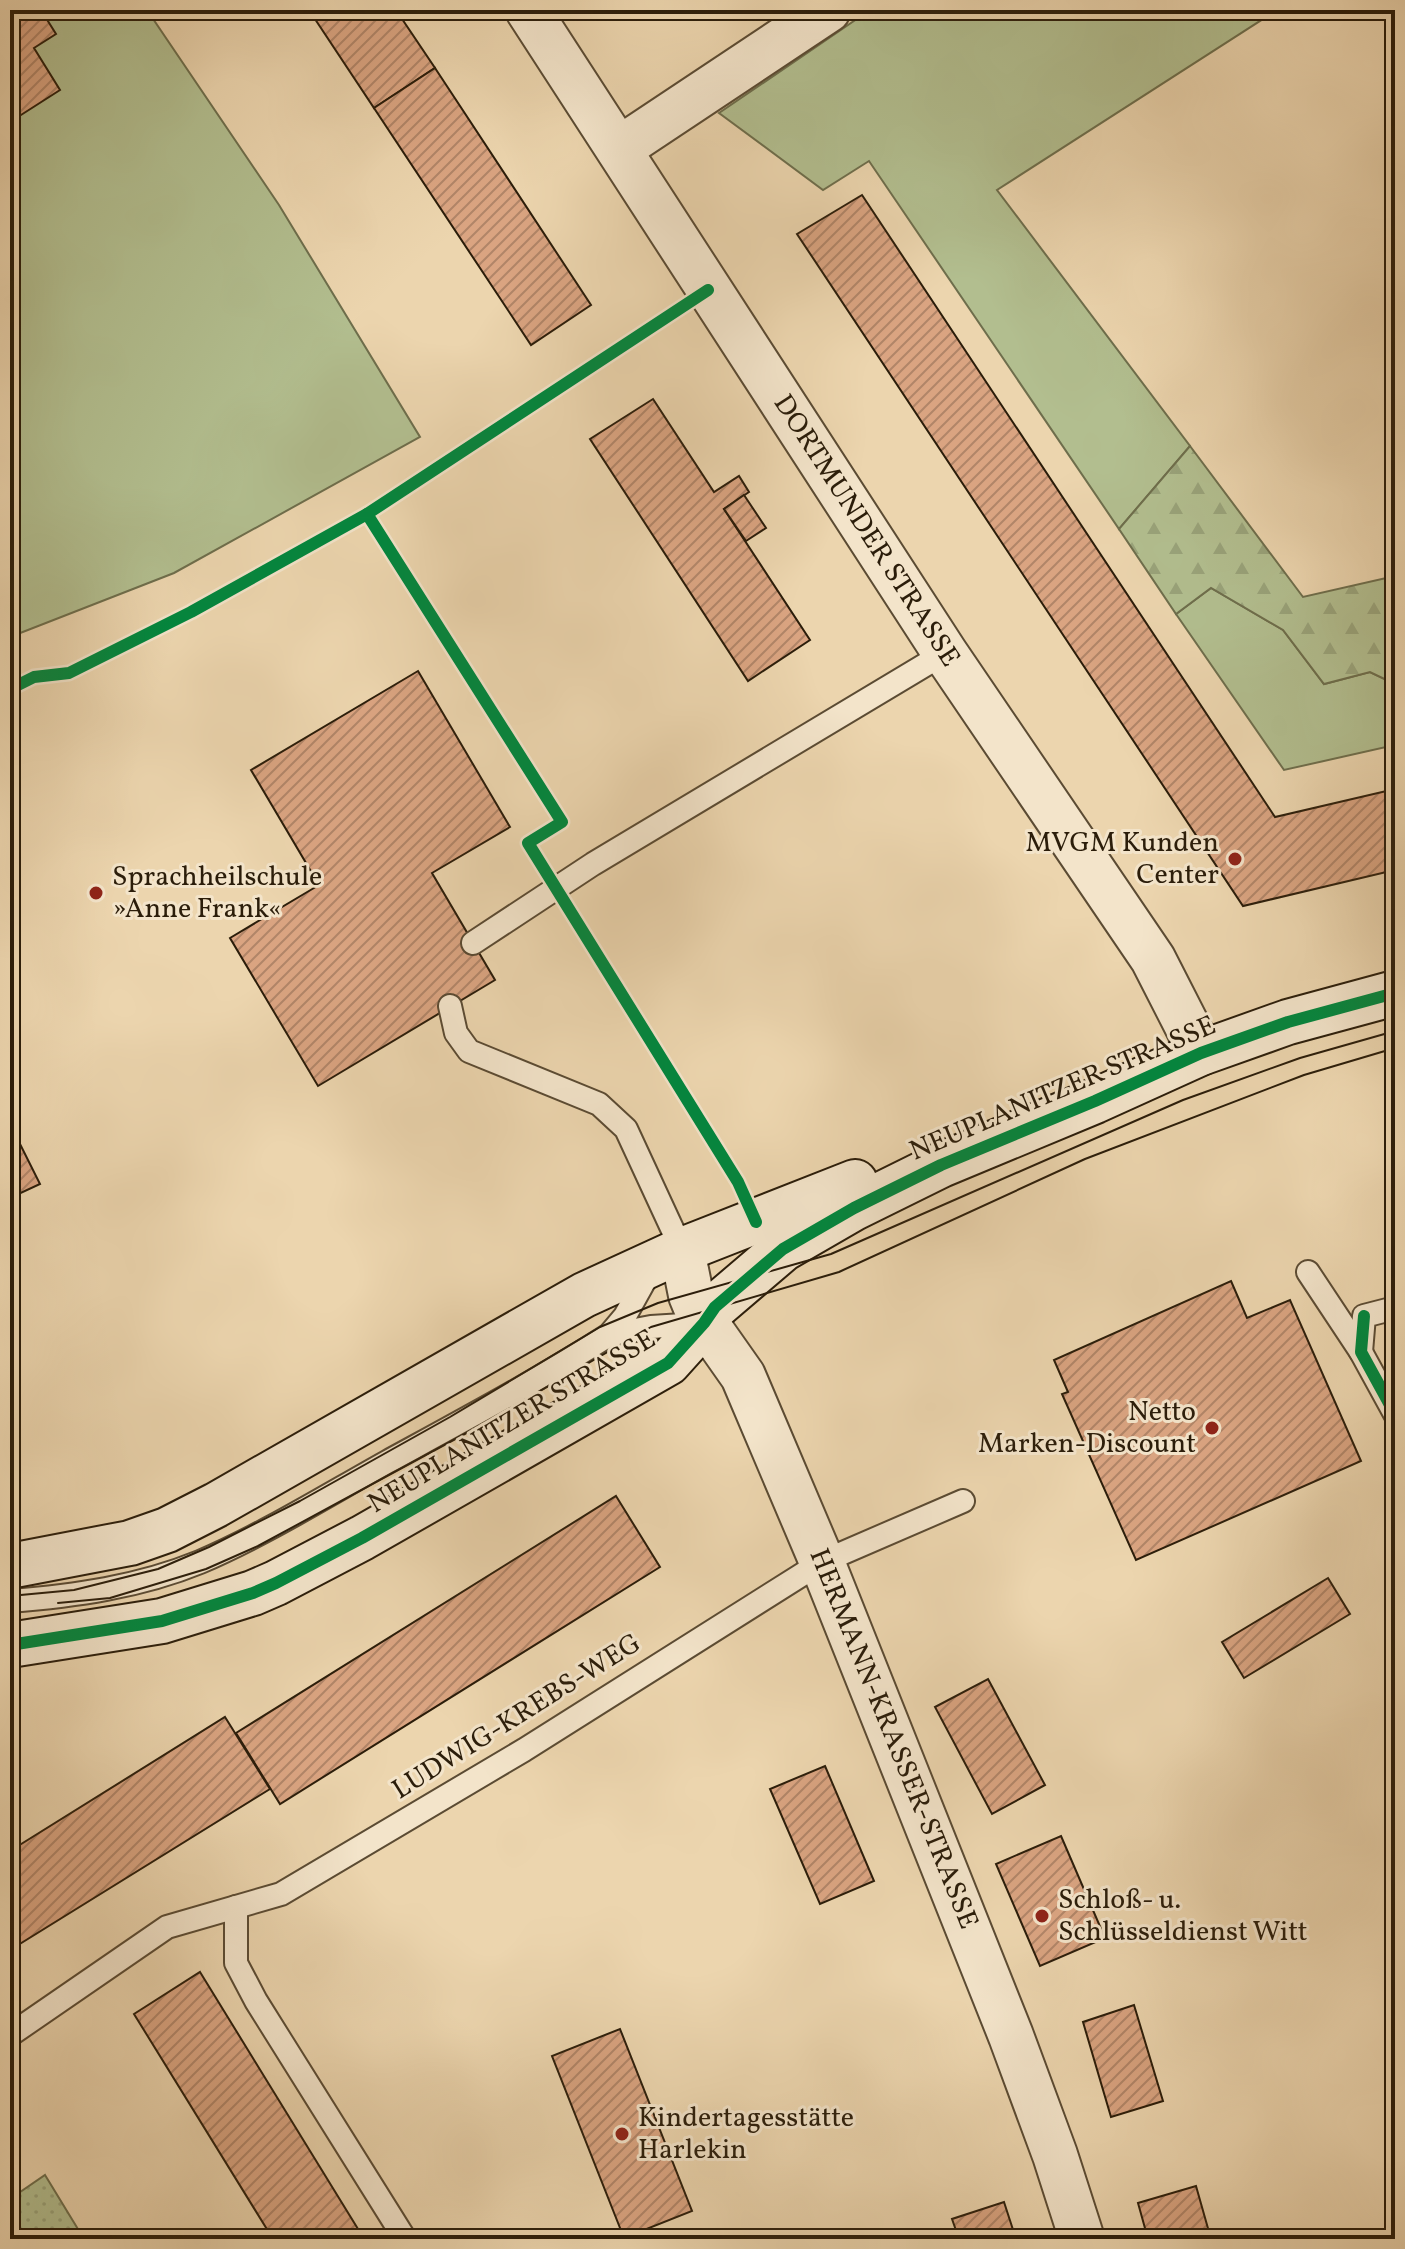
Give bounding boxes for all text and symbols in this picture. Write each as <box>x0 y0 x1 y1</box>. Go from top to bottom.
street label: DORTMUNDER STRASSE <box>763 387 969 675</box>
place label: MVGM Kunden Center <box>1025 824 1219 895</box>
marker: MVGM Kunden Center <box>1226 850 1244 868</box>
place label: Sprachheilschule »Anne Frank« <box>112 858 322 929</box>
marker: Sprachheilschule »Anne Frank« <box>87 884 105 902</box>
street label: NEUPLANITZER STRASSE <box>904 1007 1222 1171</box>
street label: NEUPLANITZER STRASSE <box>361 1320 663 1524</box>
place label: Netto Marken-Discount <box>978 1393 1196 1464</box>
marker: Netto Marken-Discount <box>1203 1419 1221 1437</box>
street label: HERMANN-KRASSER-STRASSE <box>799 1543 987 1935</box>
street label: LUDWIG-KREBS-WEG <box>385 1624 649 1810</box>
place label: Schloß- u. Schlüsseldienst Witt <box>1058 1881 1308 1952</box>
marker: Schloß- u. Schlüsseldienst Witt <box>1033 1907 1051 1925</box>
place label: Kindertagesstätte Harlekin <box>638 2099 854 2170</box>
marker: Kindertagesstätte Harlekin <box>613 2125 631 2143</box>

